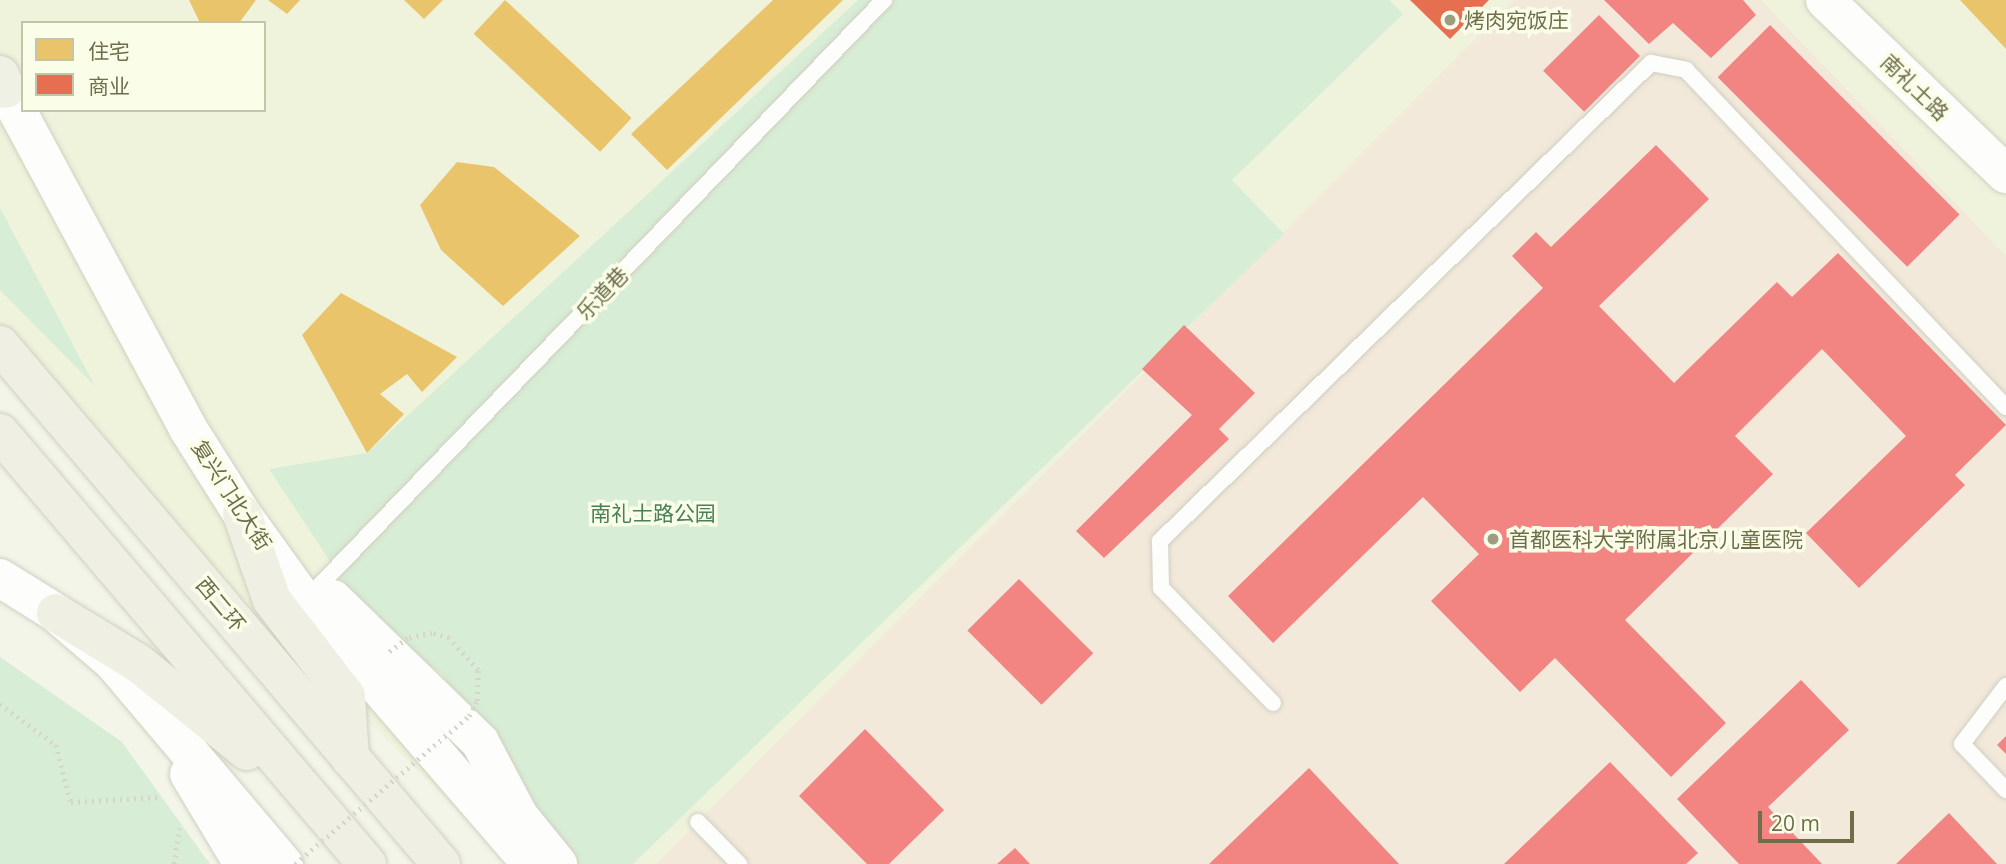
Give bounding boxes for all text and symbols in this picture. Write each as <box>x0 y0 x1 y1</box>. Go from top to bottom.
place label: 烤肉宛饭庄 <box>1464 7 1569 33</box>
marker: 烤肉宛饭庄 <box>1442 12 1458 28</box>
legend <box>21 21 266 112</box>
text: 住宅 <box>88 37 130 65</box>
street label: 南礼士路 <box>1876 49 1954 125</box>
text: 商业 <box>88 72 130 100</box>
street label: 乐道巷 <box>571 262 633 324</box>
street label: 复兴门北大街 <box>187 435 277 555</box>
park label: 南礼士路公园 <box>590 500 716 526</box>
place label: 首都医科大学附属北京儿童医院 <box>1509 526 1803 552</box>
marker: 首都医科大学附属北京儿童医院 <box>1483 529 1503 549</box>
street label: 西二环 <box>191 572 251 636</box>
scale bar <box>1761 798 1857 842</box>
text: 20 m <box>1771 809 1820 837</box>

